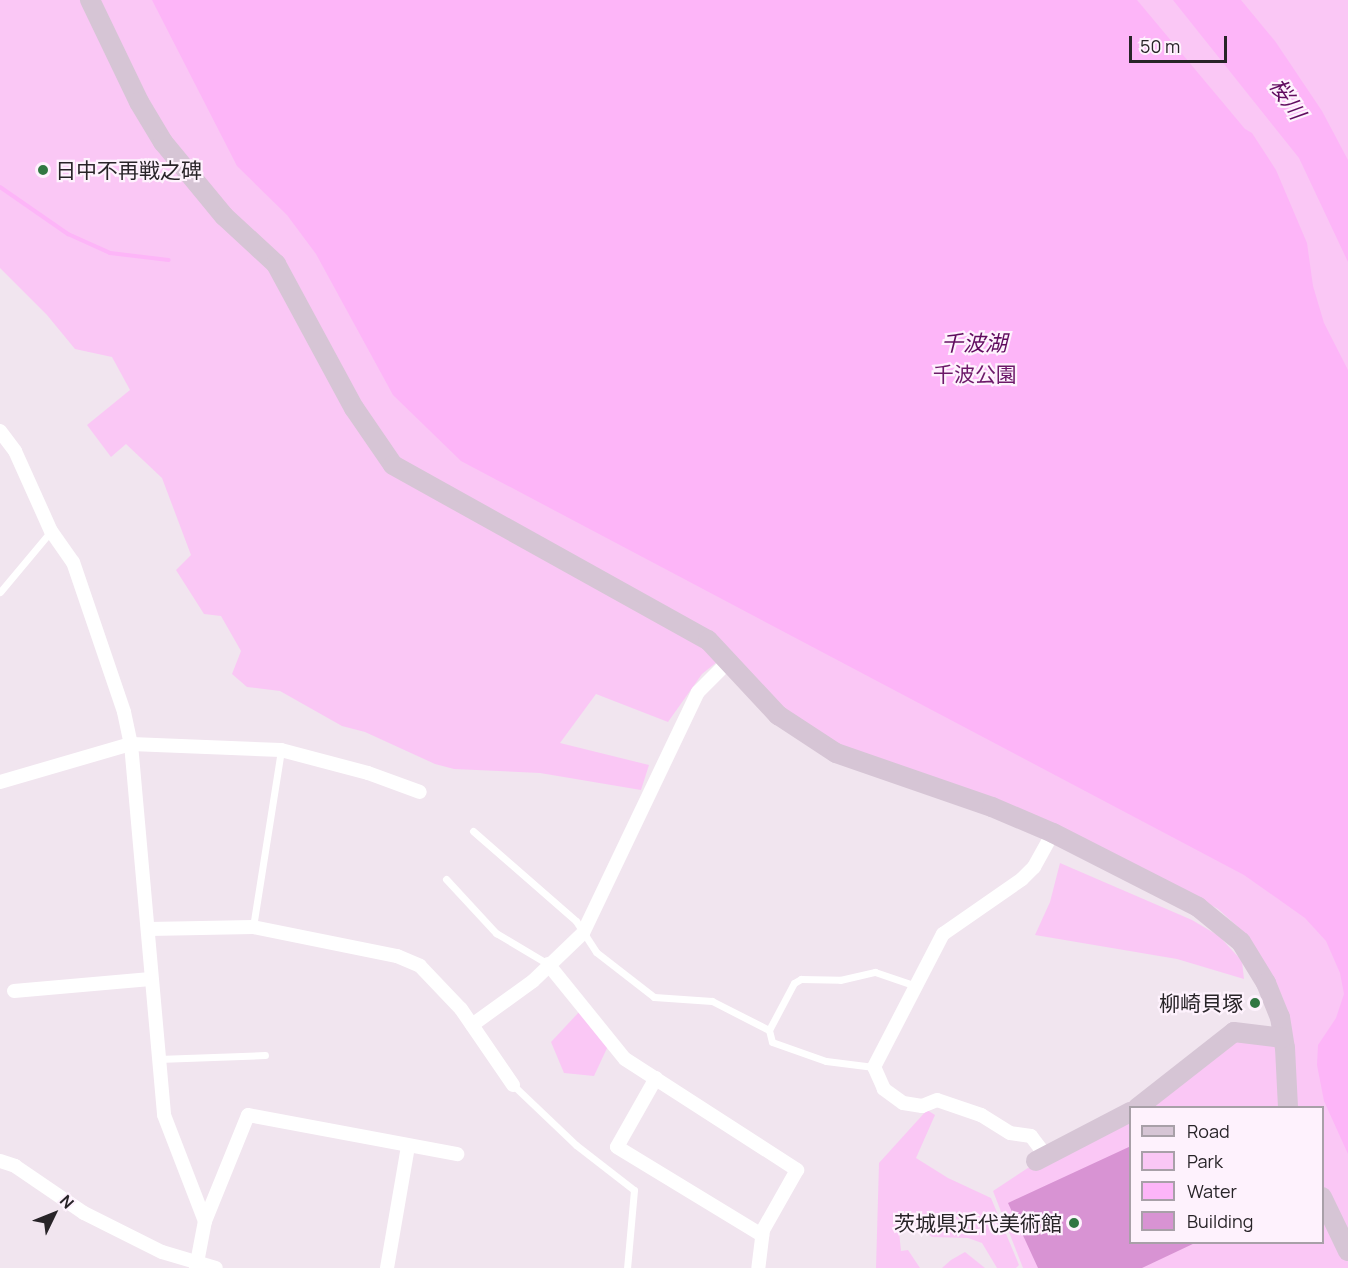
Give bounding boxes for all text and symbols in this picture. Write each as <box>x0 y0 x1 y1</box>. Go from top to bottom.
scale bar <box>1132 24 1230 62</box>
text: 50 m <box>1140 34 1180 58</box>
water label: 桜川 <box>1264 73 1310 125</box>
place label: 日中不再戦之碑 <box>55 157 202 183</box>
marker: 日中不再戦之碑 <box>36 163 50 177</box>
water label: 千波湖 <box>941 331 1007 357</box>
park label: 千波公園 <box>933 361 1017 387</box>
place label: 柳崎貝塚 <box>1159 990 1243 1016</box>
marker: 柳崎貝塚 <box>1248 996 1262 1010</box>
legend <box>1129 1106 1324 1244</box>
text: Road <box>1187 1119 1230 1143</box>
text: Park <box>1187 1149 1223 1173</box>
text: Water <box>1187 1179 1237 1203</box>
north arrow <box>24 1184 84 1244</box>
text: N <box>55 1190 79 1213</box>
text: Building <box>1187 1209 1253 1233</box>
place label: 茨城県近代美術館 <box>894 1210 1062 1236</box>
marker: 茨城県近代美術館 <box>1067 1216 1081 1230</box>

